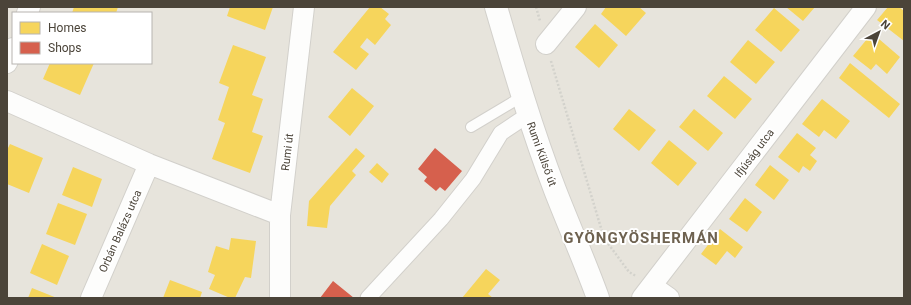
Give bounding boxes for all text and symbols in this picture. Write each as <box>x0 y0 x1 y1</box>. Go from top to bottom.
legend <box>12 12 152 64</box>
north arrow <box>859 12 899 52</box>
text: N <box>878 17 893 32</box>
text: Homes <box>48 21 86 35</box>
text: Shops <box>48 41 82 55</box>
street label: Rumi Külső út <box>524 120 559 189</box>
street label: Ifjúság utca <box>732 126 777 180</box>
street label: Rumi út <box>279 132 296 171</box>
street label: Orbán Balázs utca <box>96 188 145 275</box>
district label: GYÖNGYÖSHERMÁN <box>563 229 719 247</box>

